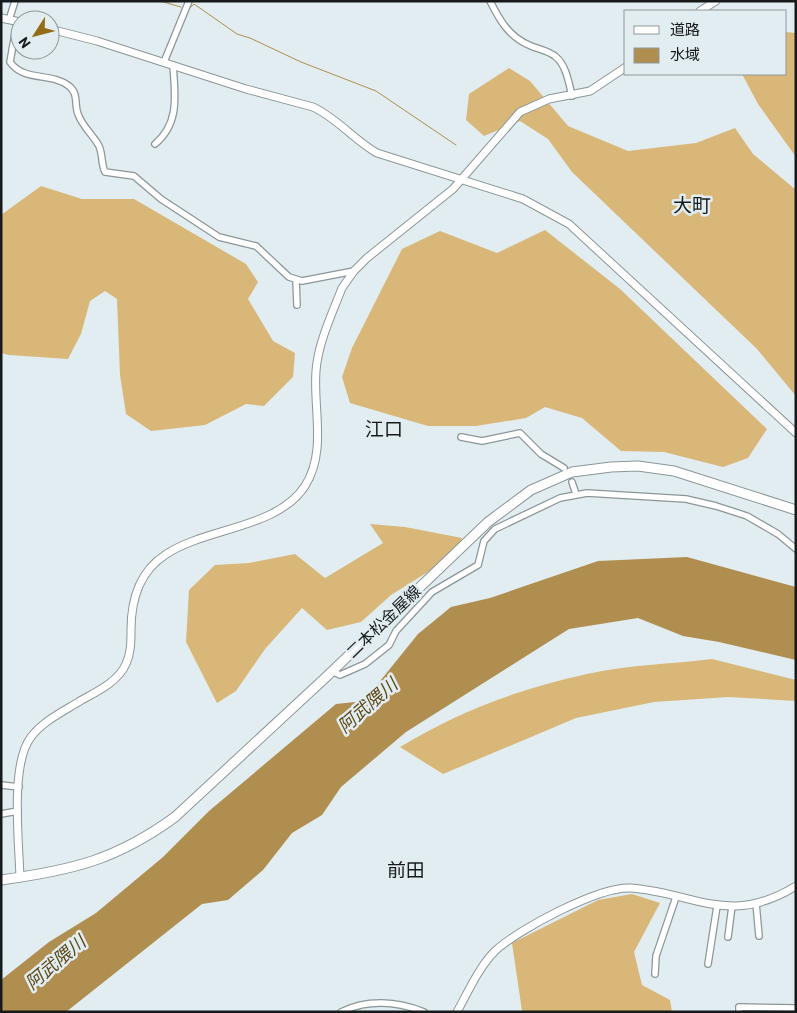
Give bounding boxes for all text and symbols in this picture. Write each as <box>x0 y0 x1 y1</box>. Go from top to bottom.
north arrow <box>10 10 60 60</box>
legend <box>624 10 787 75</box>
text: 道路 <box>670 20 700 38</box>
text: N <box>14 34 34 52</box>
text: 水域 <box>670 45 700 63</box>
district label: 大町 <box>673 193 711 216</box>
district label: 江口 <box>365 417 403 440</box>
street label: 二本松金屋線 <box>342 581 424 661</box>
water label: 阿武隈川 <box>333 672 403 737</box>
district label: 前田 <box>387 858 425 881</box>
water label: 阿武隈川 <box>20 929 91 994</box>

